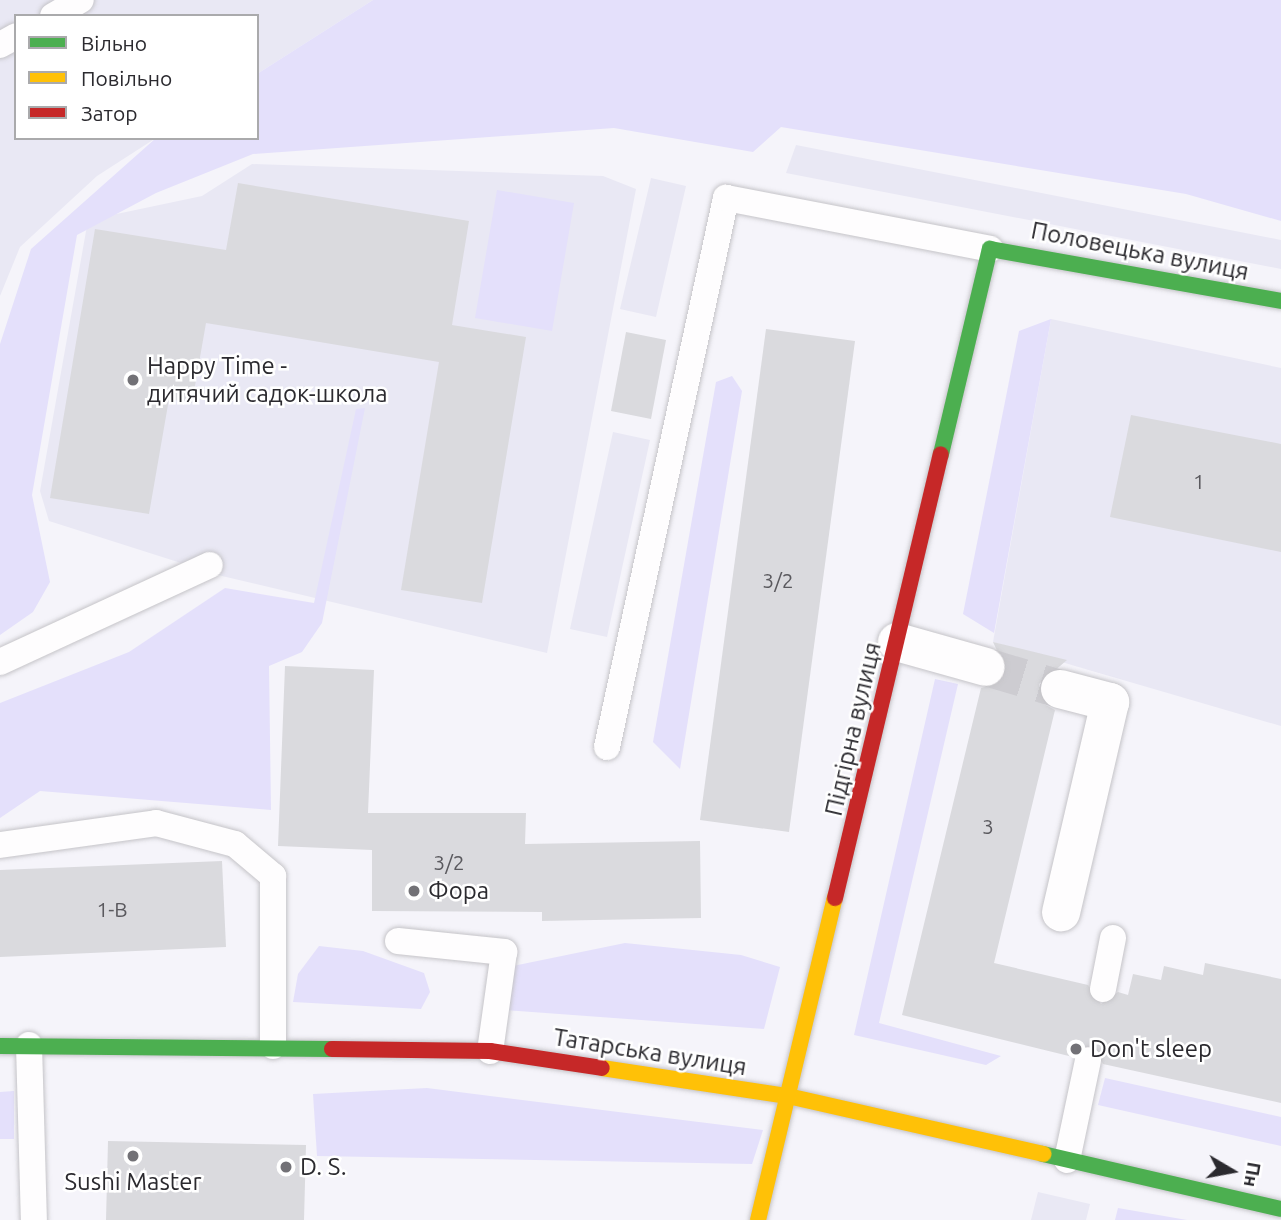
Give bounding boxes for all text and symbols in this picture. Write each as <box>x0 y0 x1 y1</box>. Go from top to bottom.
legend <box>14 14 259 140</box>
text: Вільно <box>81 31 147 55</box>
text: Повільно <box>81 66 172 90</box>
text: Затор <box>81 101 137 125</box>
street label: Половецька вулиця <box>1029 216 1251 286</box>
place label: Happy Time - дитячий садок-школа <box>147 352 388 408</box>
marker: Happy Time - дитячий садок-школа <box>125 372 141 388</box>
house number: 1 <box>1193 468 1205 494</box>
house number: 3/2 <box>762 567 794 593</box>
street label: Підгірна вулиця <box>819 639 887 819</box>
house number: 3 <box>982 813 994 839</box>
house number: 3/2 <box>433 849 465 875</box>
place label: Фора <box>428 877 489 905</box>
marker: Фора <box>406 883 422 899</box>
house number: 1-В <box>96 896 128 922</box>
street label: Татарська вулиця <box>551 1023 749 1081</box>
place label: Don't sleep <box>1090 1035 1212 1063</box>
marker: Don't sleep <box>1068 1041 1084 1057</box>
north arrow <box>1197 1136 1267 1206</box>
marker: Sushi Master <box>125 1148 141 1164</box>
place label: D. S. <box>300 1153 347 1181</box>
marker: D. S. <box>278 1159 294 1175</box>
text: Пн <box>1240 1160 1266 1189</box>
place label: Sushi Master <box>64 1168 202 1196</box>

